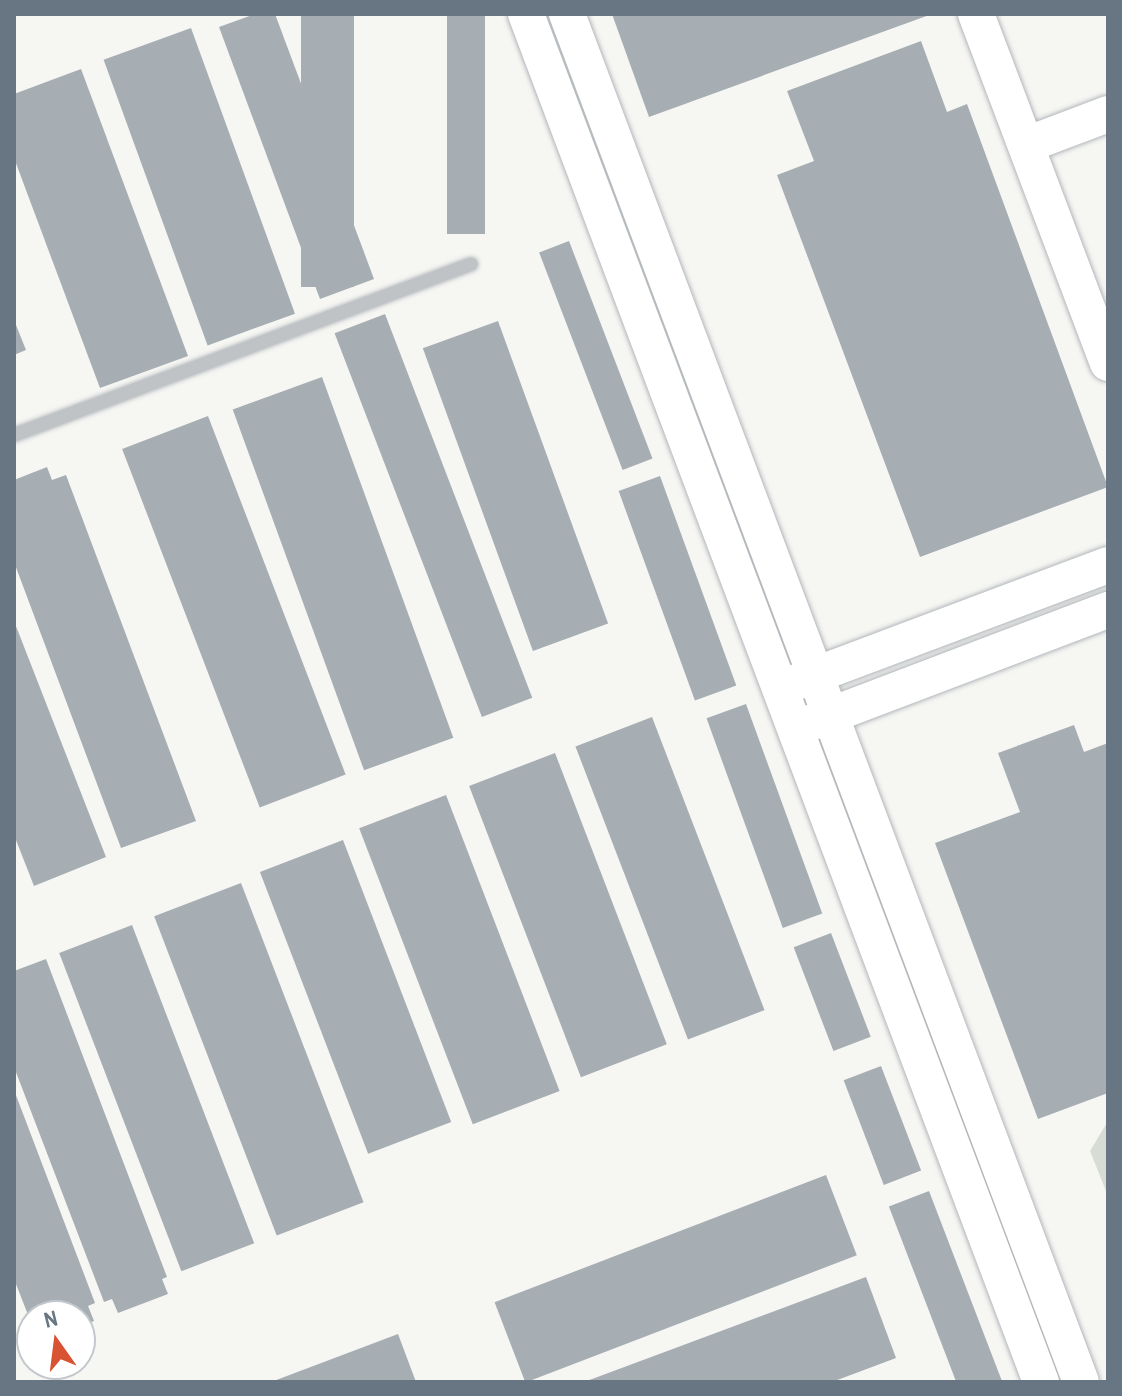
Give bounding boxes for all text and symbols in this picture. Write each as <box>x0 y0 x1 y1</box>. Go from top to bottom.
north arrow <box>16 1300 96 1380</box>
text: N <box>41 1303 61 1335</box>

